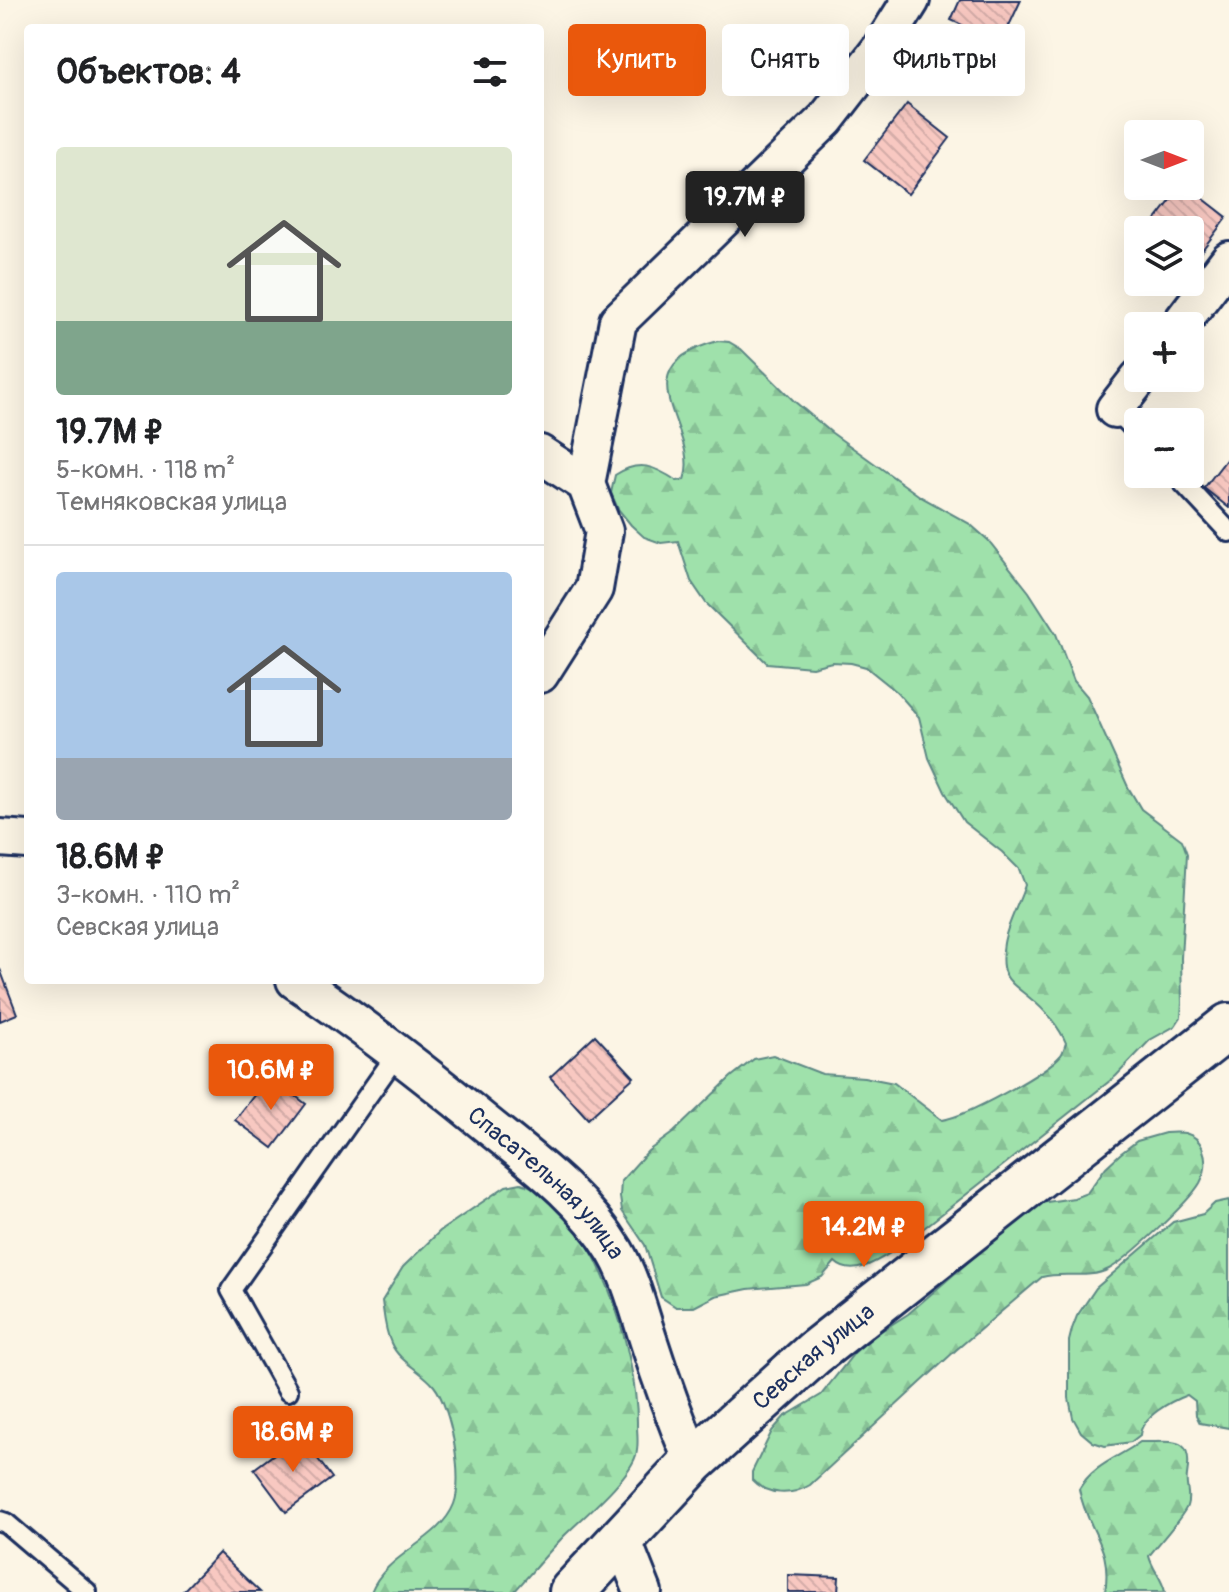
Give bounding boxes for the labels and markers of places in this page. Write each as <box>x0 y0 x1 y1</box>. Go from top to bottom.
pin: 19.7M ₽ <box>671 171 819 239</box>
pin: 10.6M ₽ <box>197 1044 345 1112</box>
pin: 14.2M ₽ <box>790 1201 938 1269</box>
pin: 18.6M ₽ <box>219 1406 367 1474</box>

